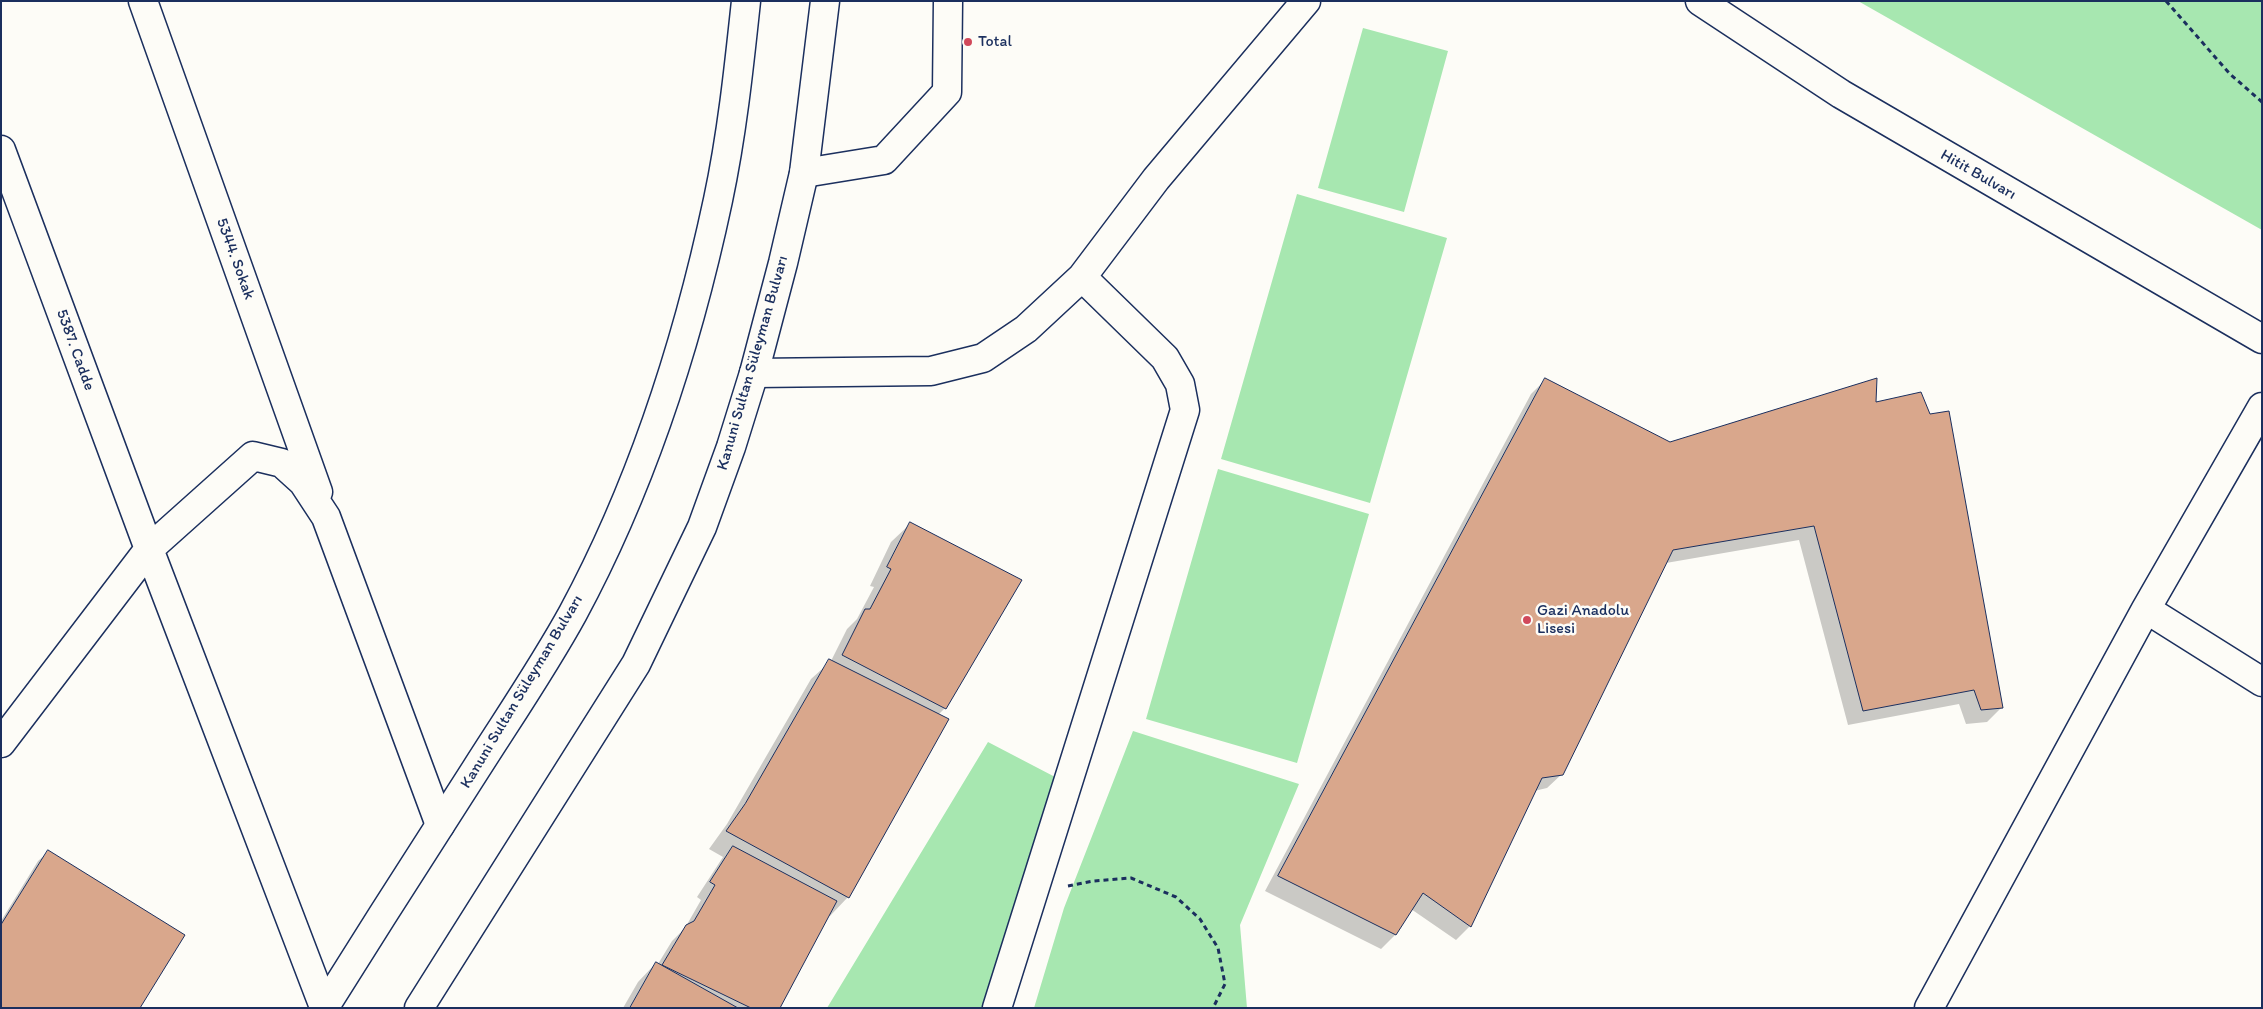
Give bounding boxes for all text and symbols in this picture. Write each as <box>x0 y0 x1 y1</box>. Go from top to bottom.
place label: Total <box>978 32 1012 52</box>
marker: Total <box>962 36 974 48</box>
street label: Hitit Bulvarı <box>1937 146 2019 204</box>
street label: 5344. Sokak <box>211 216 259 302</box>
street label: Kanuni Sultan Süleyman Bulvarı <box>713 253 793 473</box>
street label: 5387. Cadde <box>51 307 99 393</box>
street label: Kanuni Sultan Süleyman Bulvarı <box>457 592 587 792</box>
place label: Gazi Anadolu Lisesi <box>1537 601 1629 639</box>
marker: Gazi Anadolu Lisesi <box>1521 614 1533 626</box>

